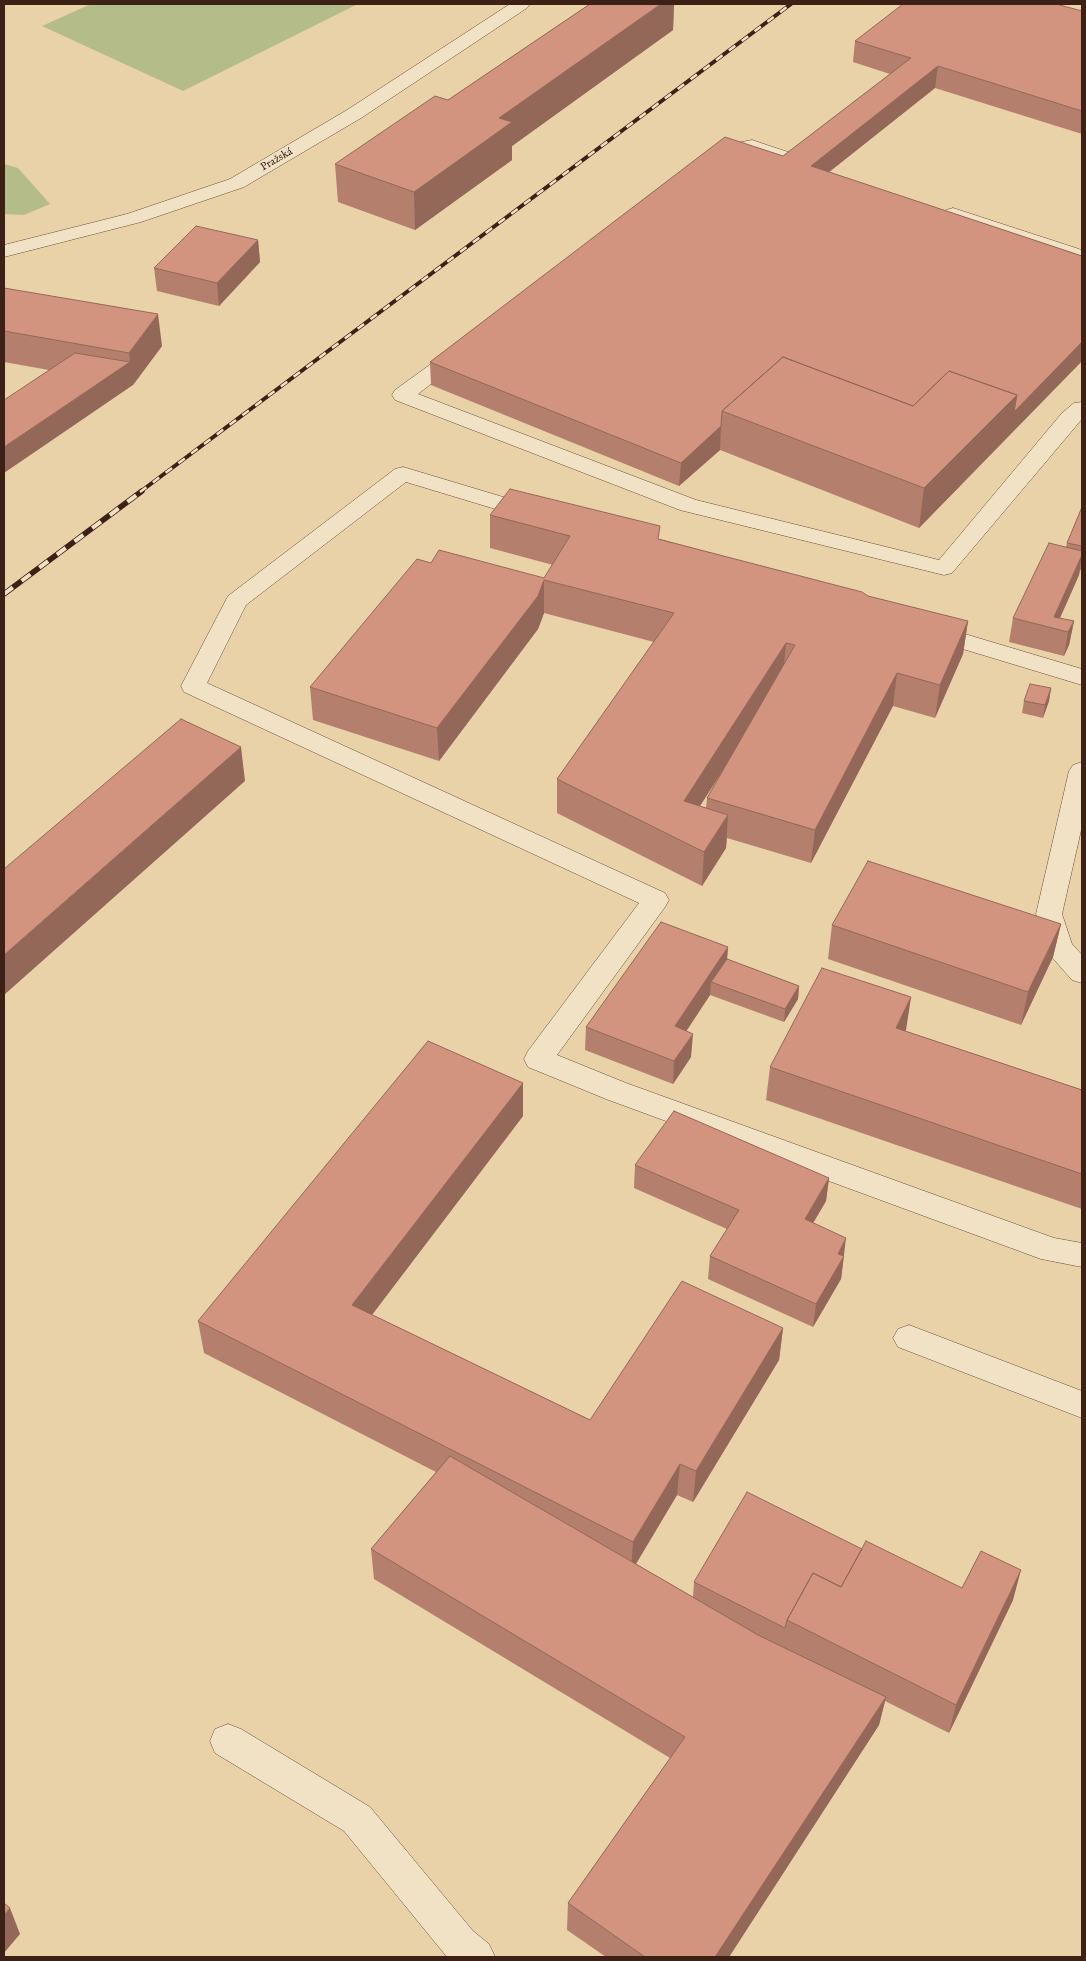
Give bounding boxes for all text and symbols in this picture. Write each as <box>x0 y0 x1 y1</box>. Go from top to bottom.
street label: Pražská <box>259 146 295 174</box>

